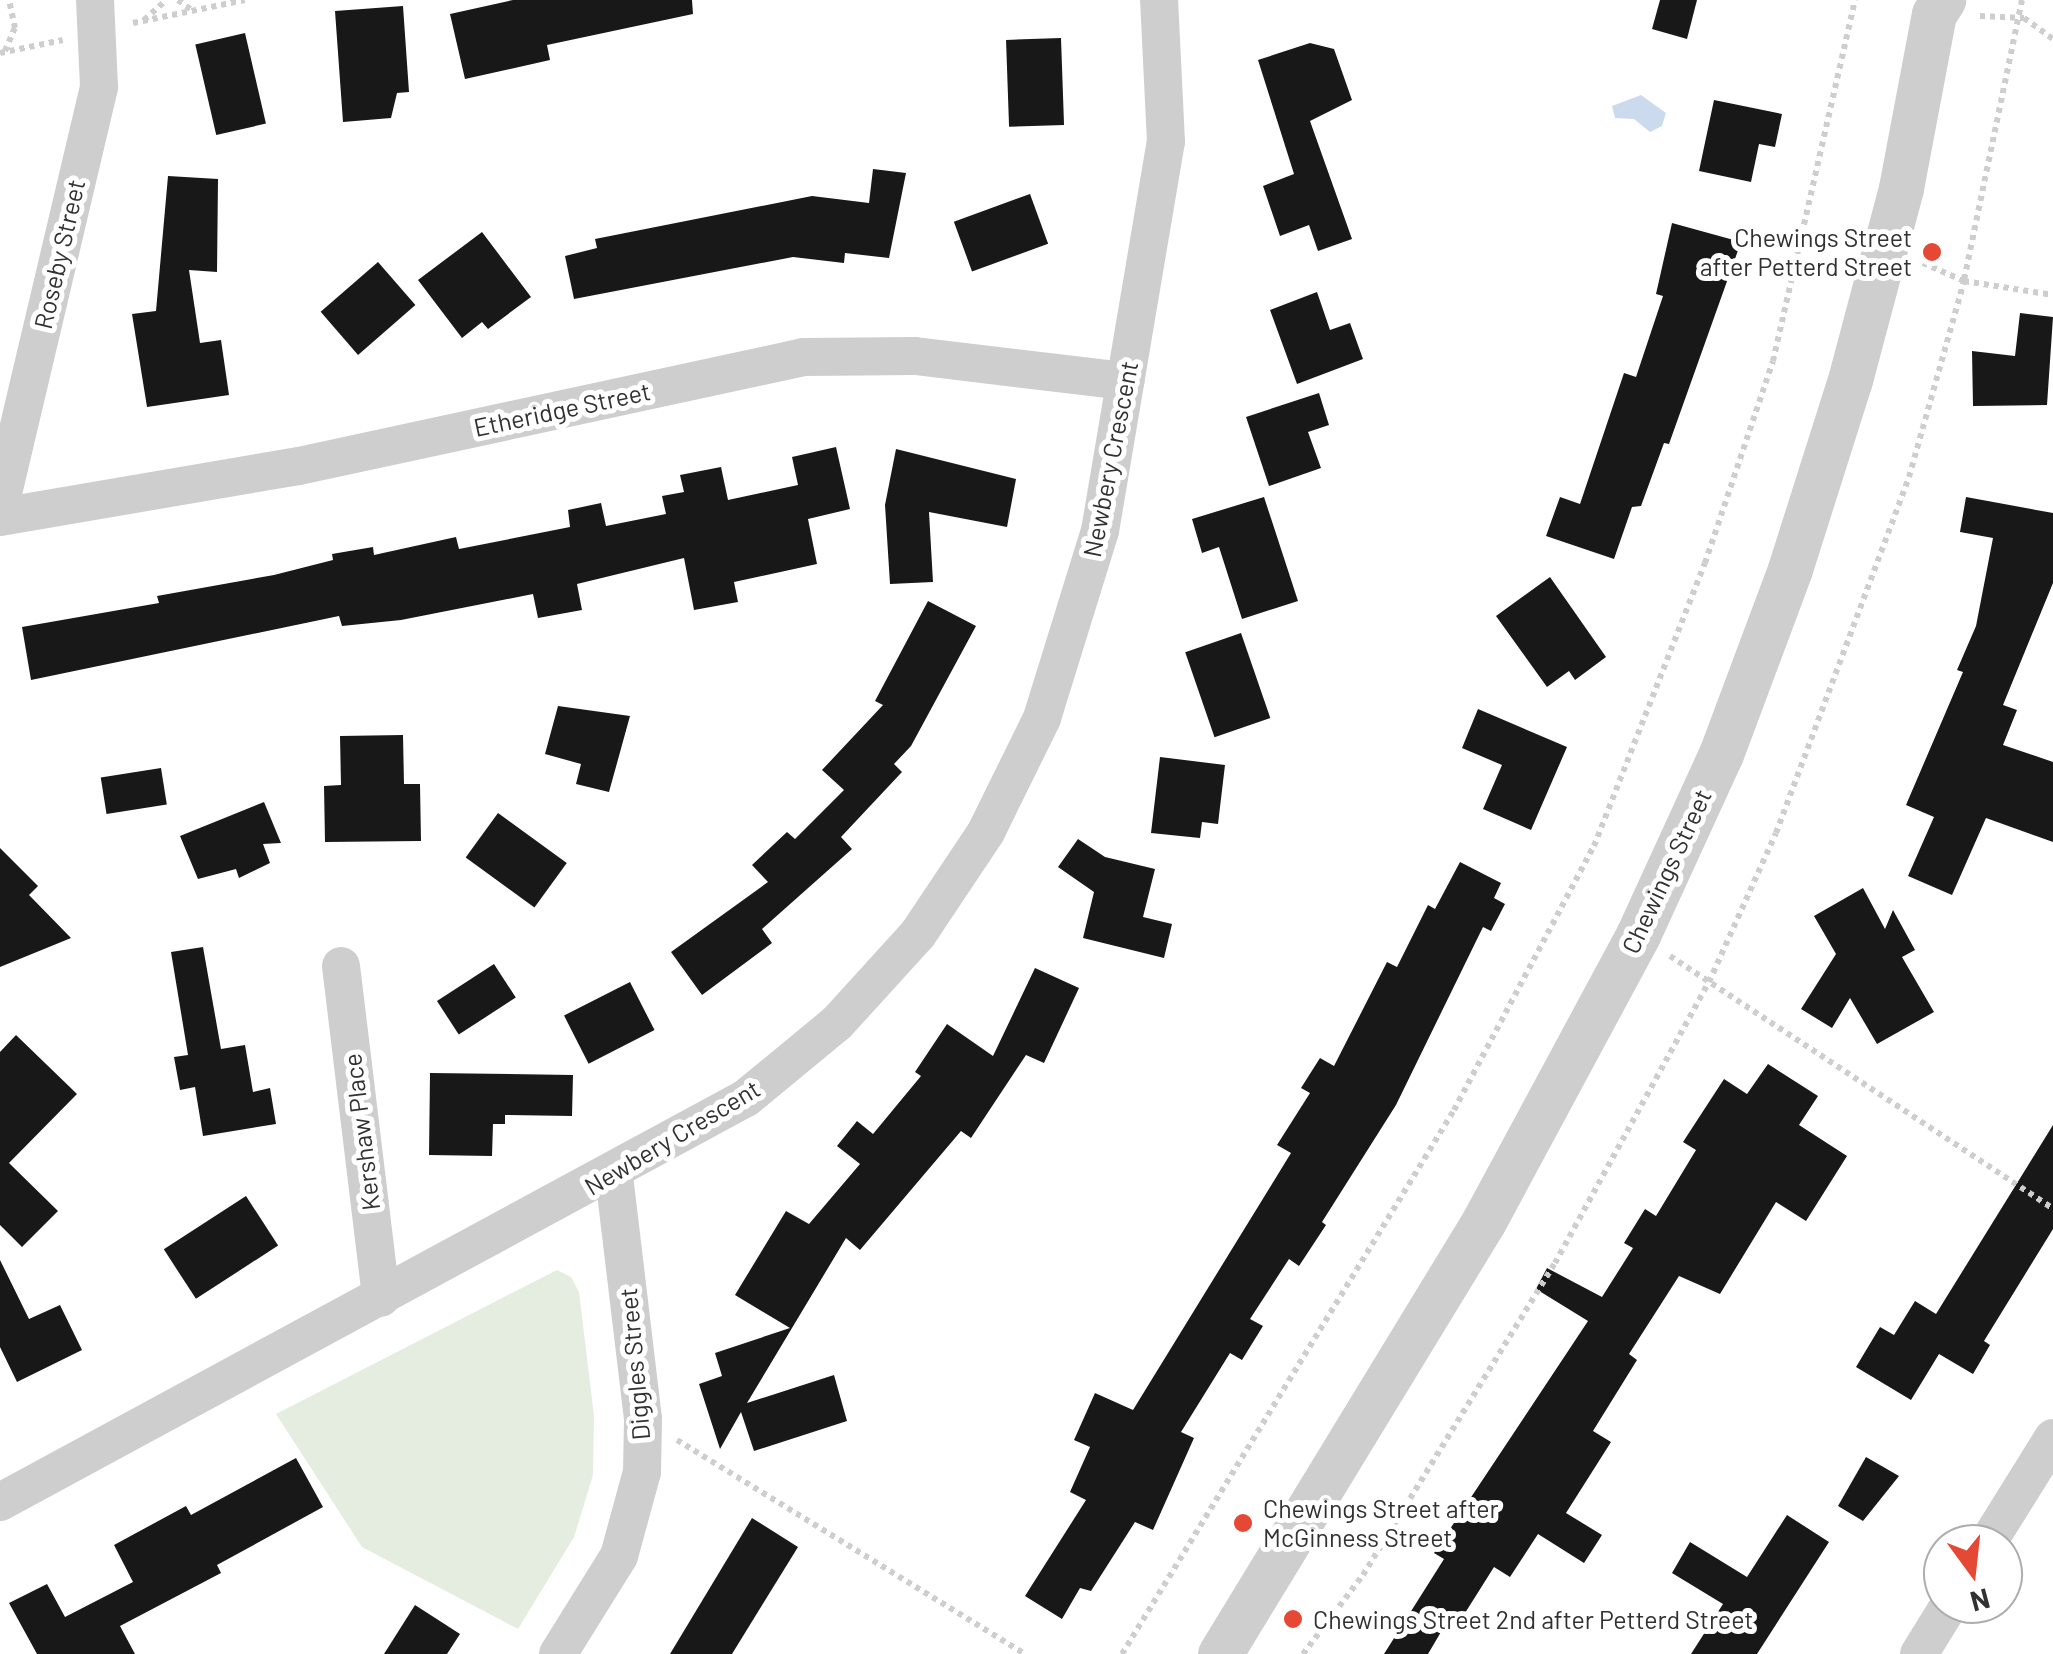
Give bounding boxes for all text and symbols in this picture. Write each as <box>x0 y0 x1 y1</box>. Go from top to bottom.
street label: Roseby Street <box>27 176 91 332</box>
place label: Chewings Street after Petterd Street <box>1700 223 1912 282</box>
marker: Chewings Street after Petterd Street <box>1921 241 1943 263</box>
street label: Newbery Crescent <box>1076 358 1144 560</box>
street label: Etheridge Street <box>471 376 653 442</box>
street label: Chewings Street <box>1615 784 1717 958</box>
street label: Kershaw Place <box>336 1052 386 1212</box>
street label: Newbery Crescent <box>579 1073 765 1201</box>
street label: Diggles Street <box>612 1287 656 1441</box>
place label: Chewings Street after McGinness Street <box>1263 1494 1499 1553</box>
marker: Chewings Street after McGinness Street <box>1232 1512 1254 1534</box>
north arrow <box>1923 1524 2023 1624</box>
text: N <box>1967 1582 1994 1620</box>
place label: Chewings Street 2nd after Petterd Street <box>1313 1604 1753 1634</box>
marker: Chewings Street 2nd after Petterd Street <box>1282 1608 1304 1630</box>

